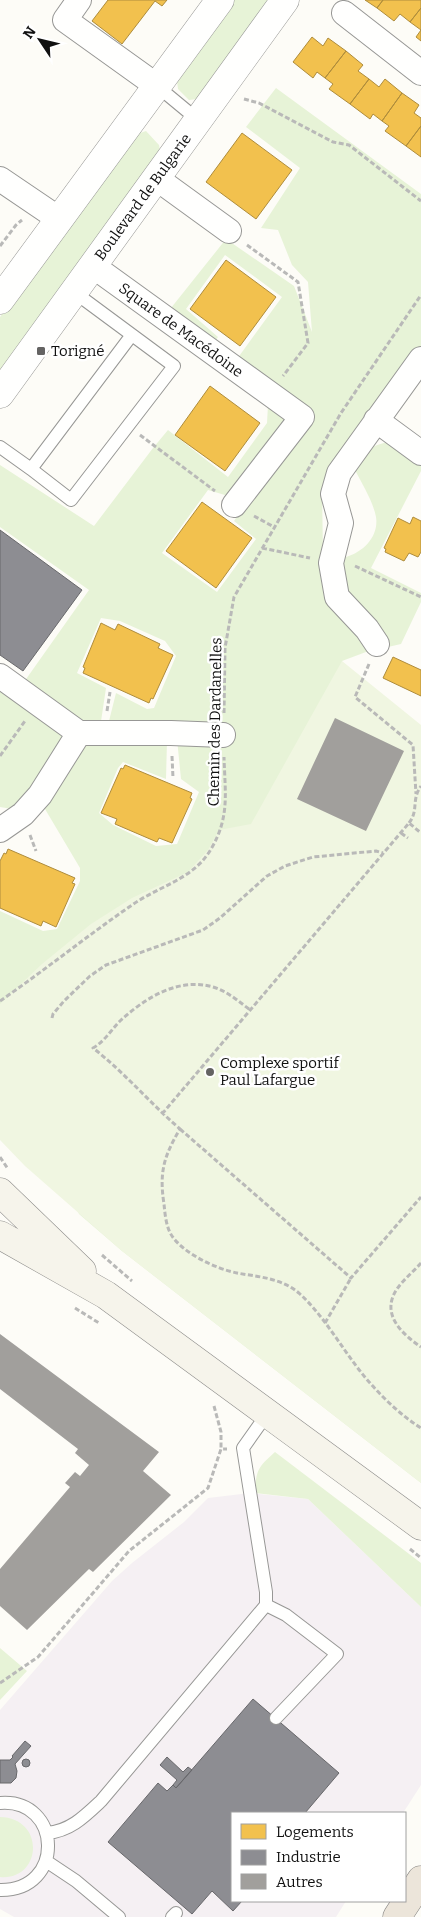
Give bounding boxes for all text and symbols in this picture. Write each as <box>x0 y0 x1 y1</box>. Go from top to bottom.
north arrow <box>15 15 65 65</box>
text: N <box>20 23 40 42</box>
street label: Boulevard de Bulgarie <box>91 130 195 264</box>
street label: Square de Macédoine <box>115 279 247 381</box>
place label: Torigné <box>51 342 104 360</box>
marker: Torigné <box>35 345 47 357</box>
street label: Chemin des Dardanelles <box>205 637 225 807</box>
place label: Complexe sportif Paul Lafargue <box>220 1054 340 1089</box>
marker: Complexe sportif Paul Lafargue <box>204 1066 216 1078</box>
legend <box>231 1812 406 1902</box>
text: Logements <box>276 1823 354 1841</box>
text: Industrie <box>276 1848 341 1866</box>
text: Autres <box>276 1873 323 1891</box>

